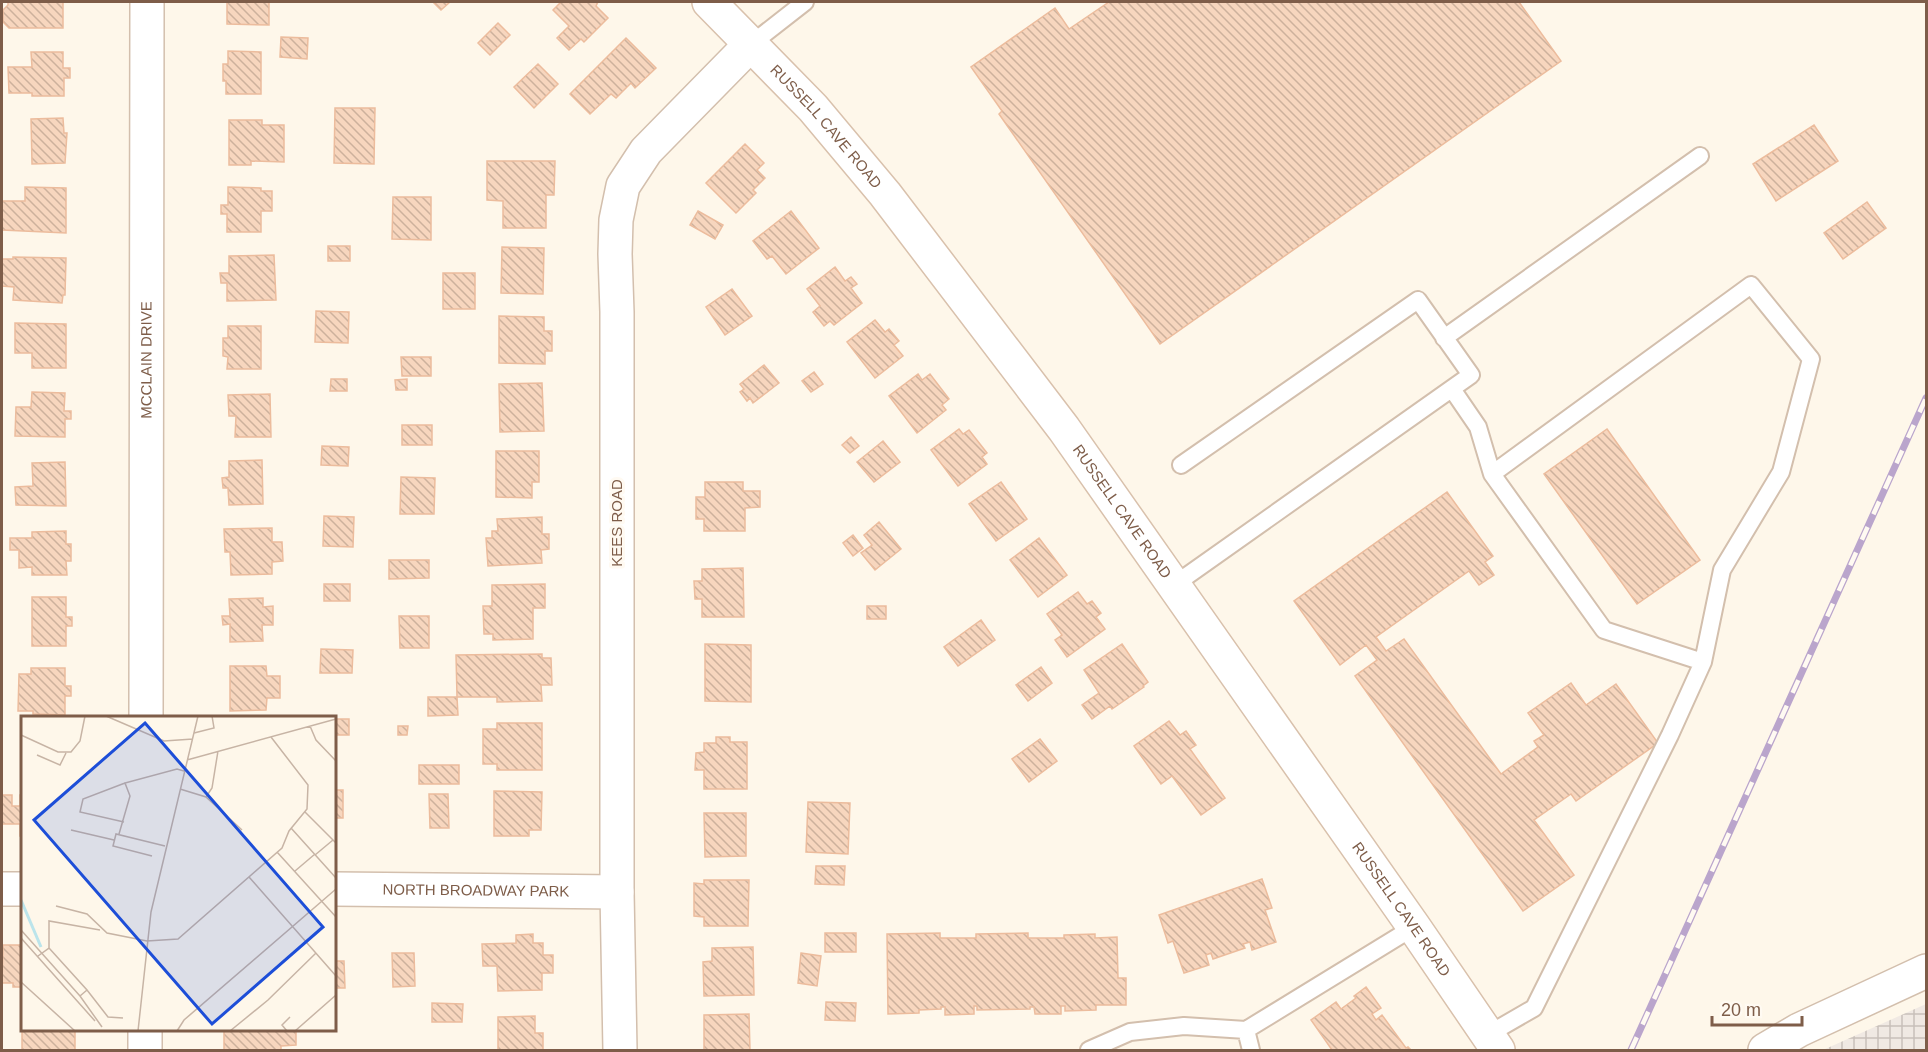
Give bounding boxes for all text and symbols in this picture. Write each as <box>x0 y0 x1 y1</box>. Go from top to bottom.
street label: RUSSELL CAVE ROAD <box>767 61 886 192</box>
street label: MCCLAIN DRIVE <box>137 301 155 419</box>
street label: RUSSELL CAVE ROAD <box>1070 441 1175 582</box>
street label: KEES ROAD <box>608 479 625 567</box>
inset map <box>21 716 336 1031</box>
street label: RUSSELL CAVE ROAD <box>1349 839 1454 979</box>
street label: NORTH BROADWAY PARK <box>382 881 570 899</box>
scale bar <box>1712 989 1802 1027</box>
text: 20 m <box>1721 1000 1761 1020</box>

